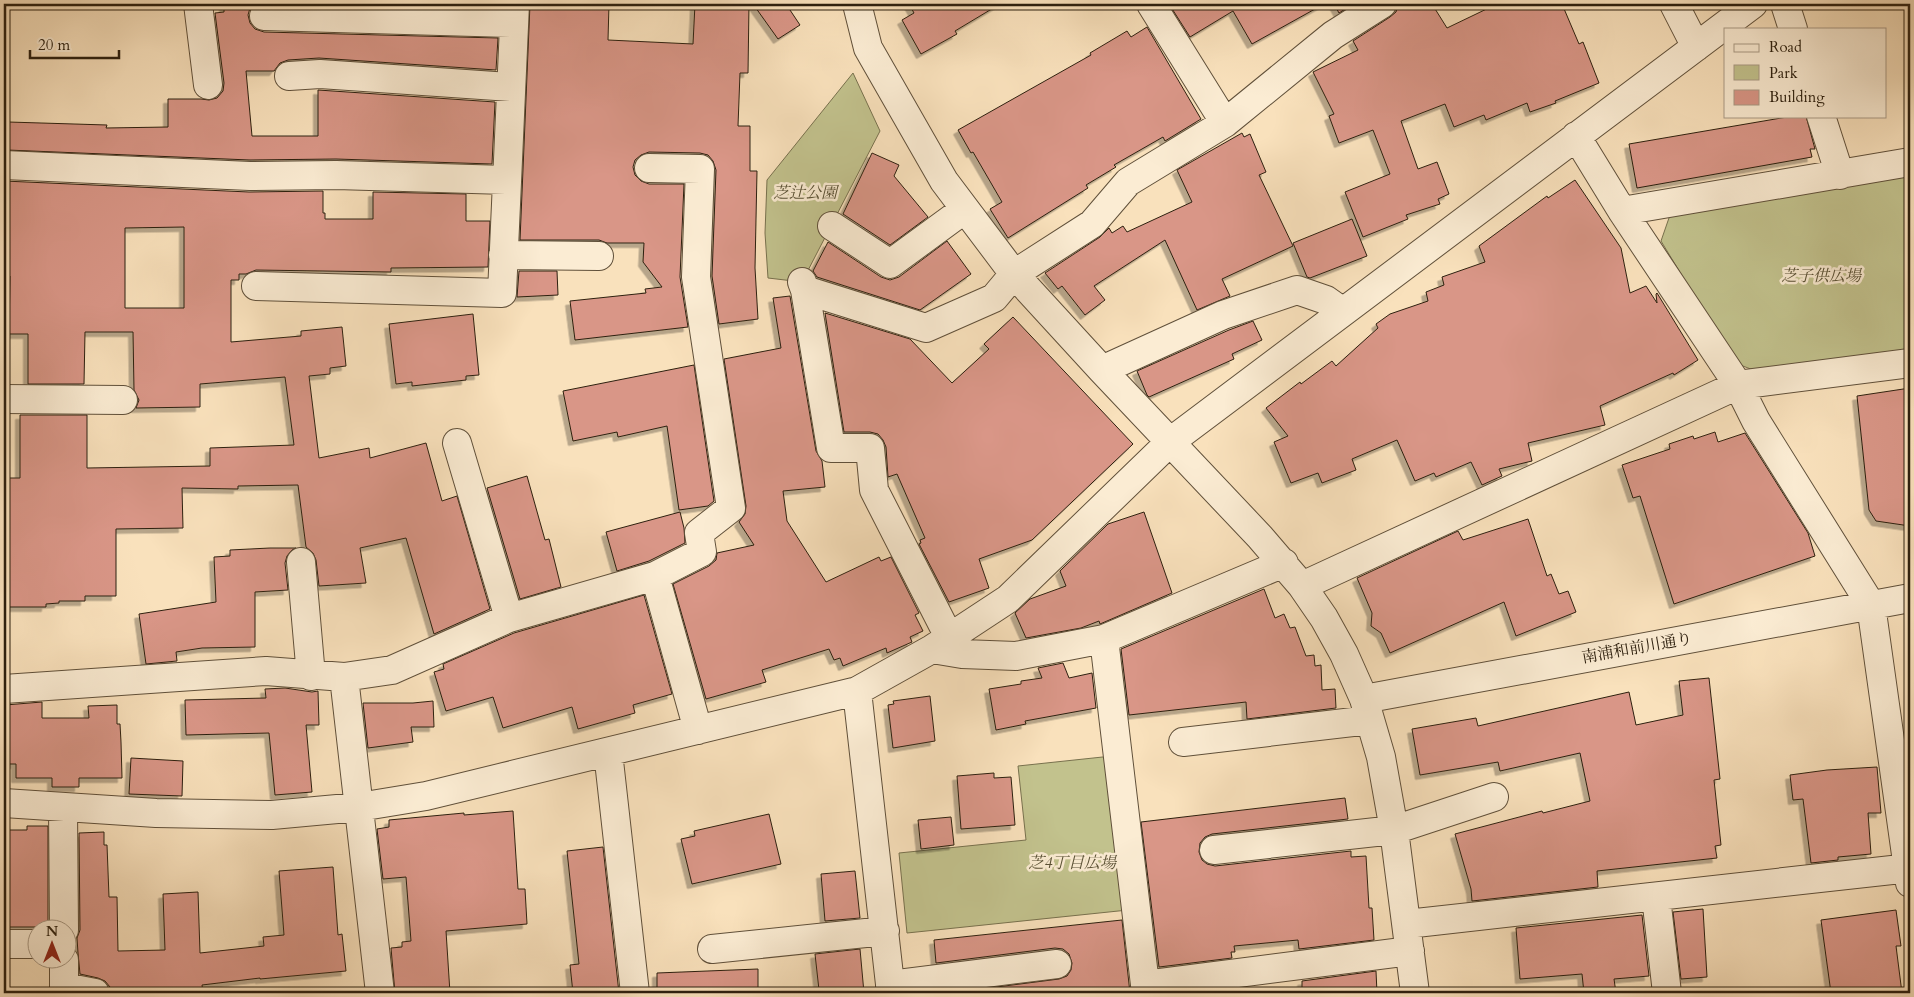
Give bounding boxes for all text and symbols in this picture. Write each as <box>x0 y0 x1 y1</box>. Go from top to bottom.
scale bar <box>30 28 119 60</box>
legend <box>1724 28 1886 118</box>
text: 20 m <box>38 35 70 55</box>
text: Road <box>1769 37 1802 57</box>
text: Park <box>1769 63 1798 83</box>
text: Building <box>1769 87 1825 107</box>
park label: 芝辻公園 <box>773 182 840 204</box>
park label: 芝子供広場 <box>1781 265 1863 287</box>
street label: 南浦和前川通り <box>1580 627 1694 669</box>
park label: 芝4丁目広場 <box>1028 852 1118 874</box>
north arrow <box>28 920 78 970</box>
text: N <box>46 922 58 941</box>

